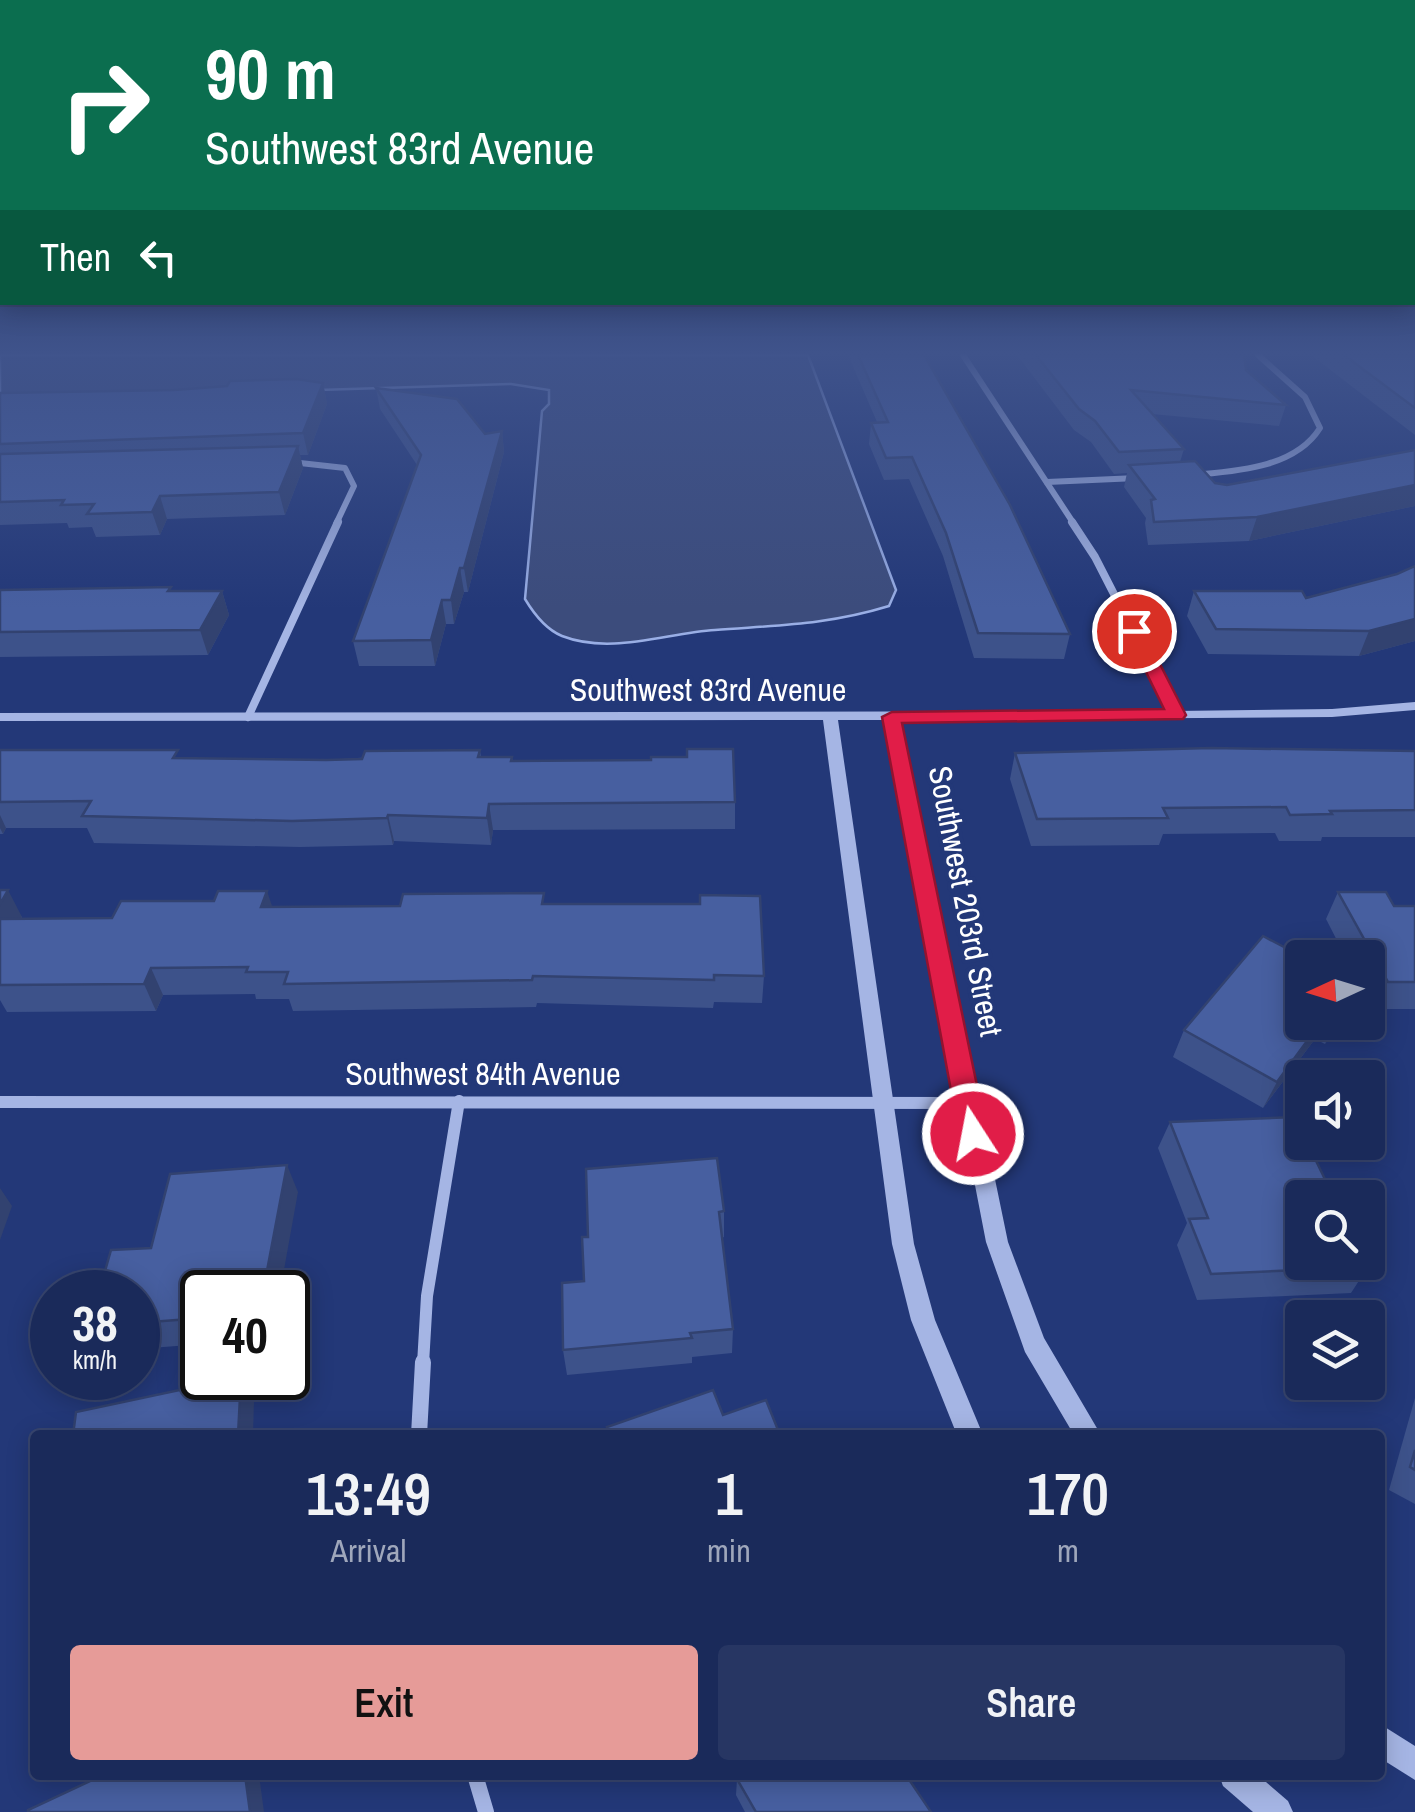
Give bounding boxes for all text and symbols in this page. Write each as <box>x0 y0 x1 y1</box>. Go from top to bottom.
text: 90 m <box>205 27 336 121</box>
icon: right <box>40 40 170 170</box>
text: Southwest 83rd Avenue <box>205 117 594 178</box>
icon: left <box>131 230 186 285</box>
text: Then <box>40 232 111 283</box>
pin <box>1092 589 1177 674</box>
icon: arrive <box>1107 604 1162 659</box>
street label: Southwest 83rd Avenue <box>570 668 846 711</box>
street label: Southwest 203rd Street <box>919 762 1013 1040</box>
north arrow <box>1285 940 1385 1040</box>
map controls <box>1285 940 1385 1400</box>
street label: Southwest 84th Avenue <box>345 1052 621 1095</box>
button: sound <box>1285 1060 1385 1160</box>
position arrow <box>921 1082 1025 1186</box>
button: search <box>1285 1180 1385 1280</box>
speed limit sign: 40 <box>180 1270 310 1400</box>
text: 38 <box>72 1289 118 1357</box>
button: layers <box>1285 1300 1385 1400</box>
text: km/h <box>73 1343 117 1377</box>
text: 13:49 <box>306 1453 431 1534</box>
text: 1 <box>715 1453 743 1534</box>
text: 170 <box>1027 1453 1109 1534</box>
text: Arrival <box>331 1529 406 1572</box>
text: min <box>707 1529 751 1572</box>
text: m <box>1057 1529 1079 1572</box>
button: Exit <box>70 1645 698 1760</box>
button: Share <box>718 1645 1345 1760</box>

